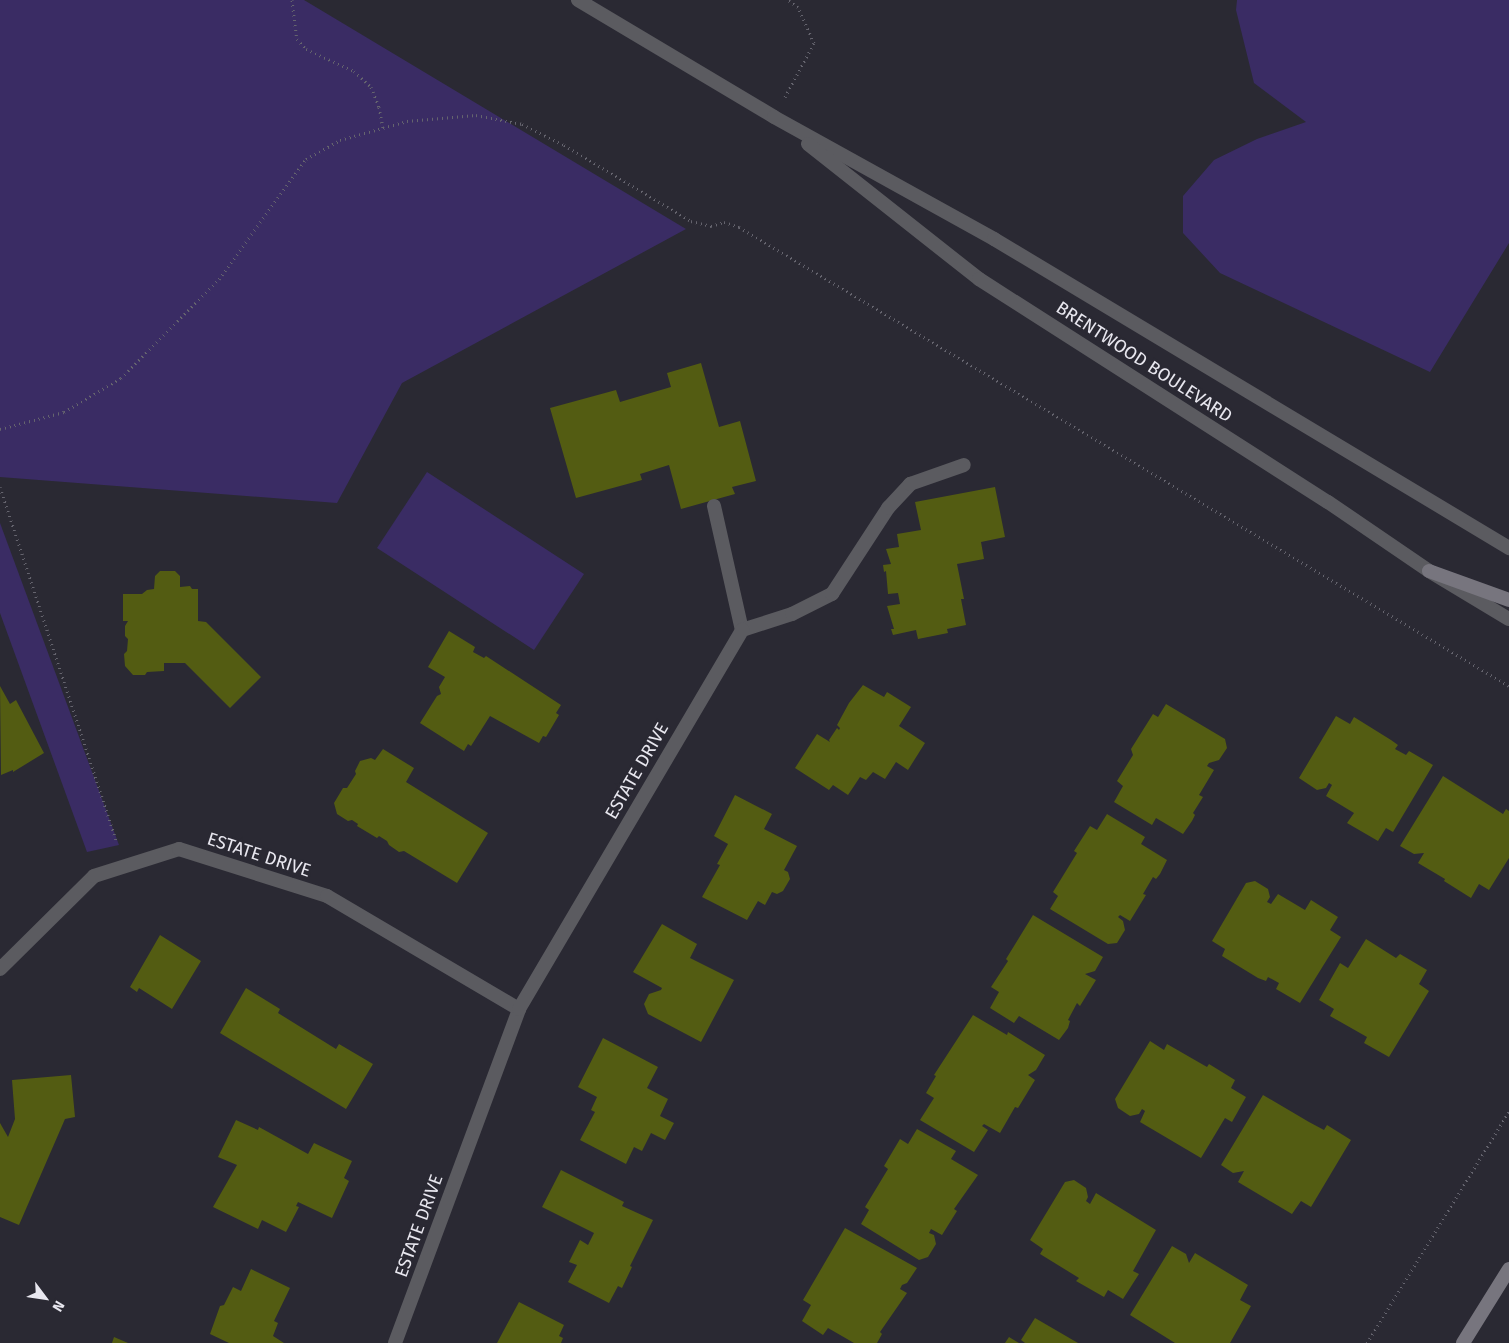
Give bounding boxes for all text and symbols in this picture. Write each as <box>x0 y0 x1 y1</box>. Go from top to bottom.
street label: BRENTWOOD BOULEVARD <box>1052 297 1236 427</box>
street label: ESTATE DRIVE <box>601 719 673 823</box>
street label: ESTATE DRIVE <box>204 828 314 882</box>
street label: ESTATE DRIVE <box>390 1172 448 1280</box>
north arrow <box>20 1273 70 1323</box>
text: N <box>49 1298 68 1314</box>

